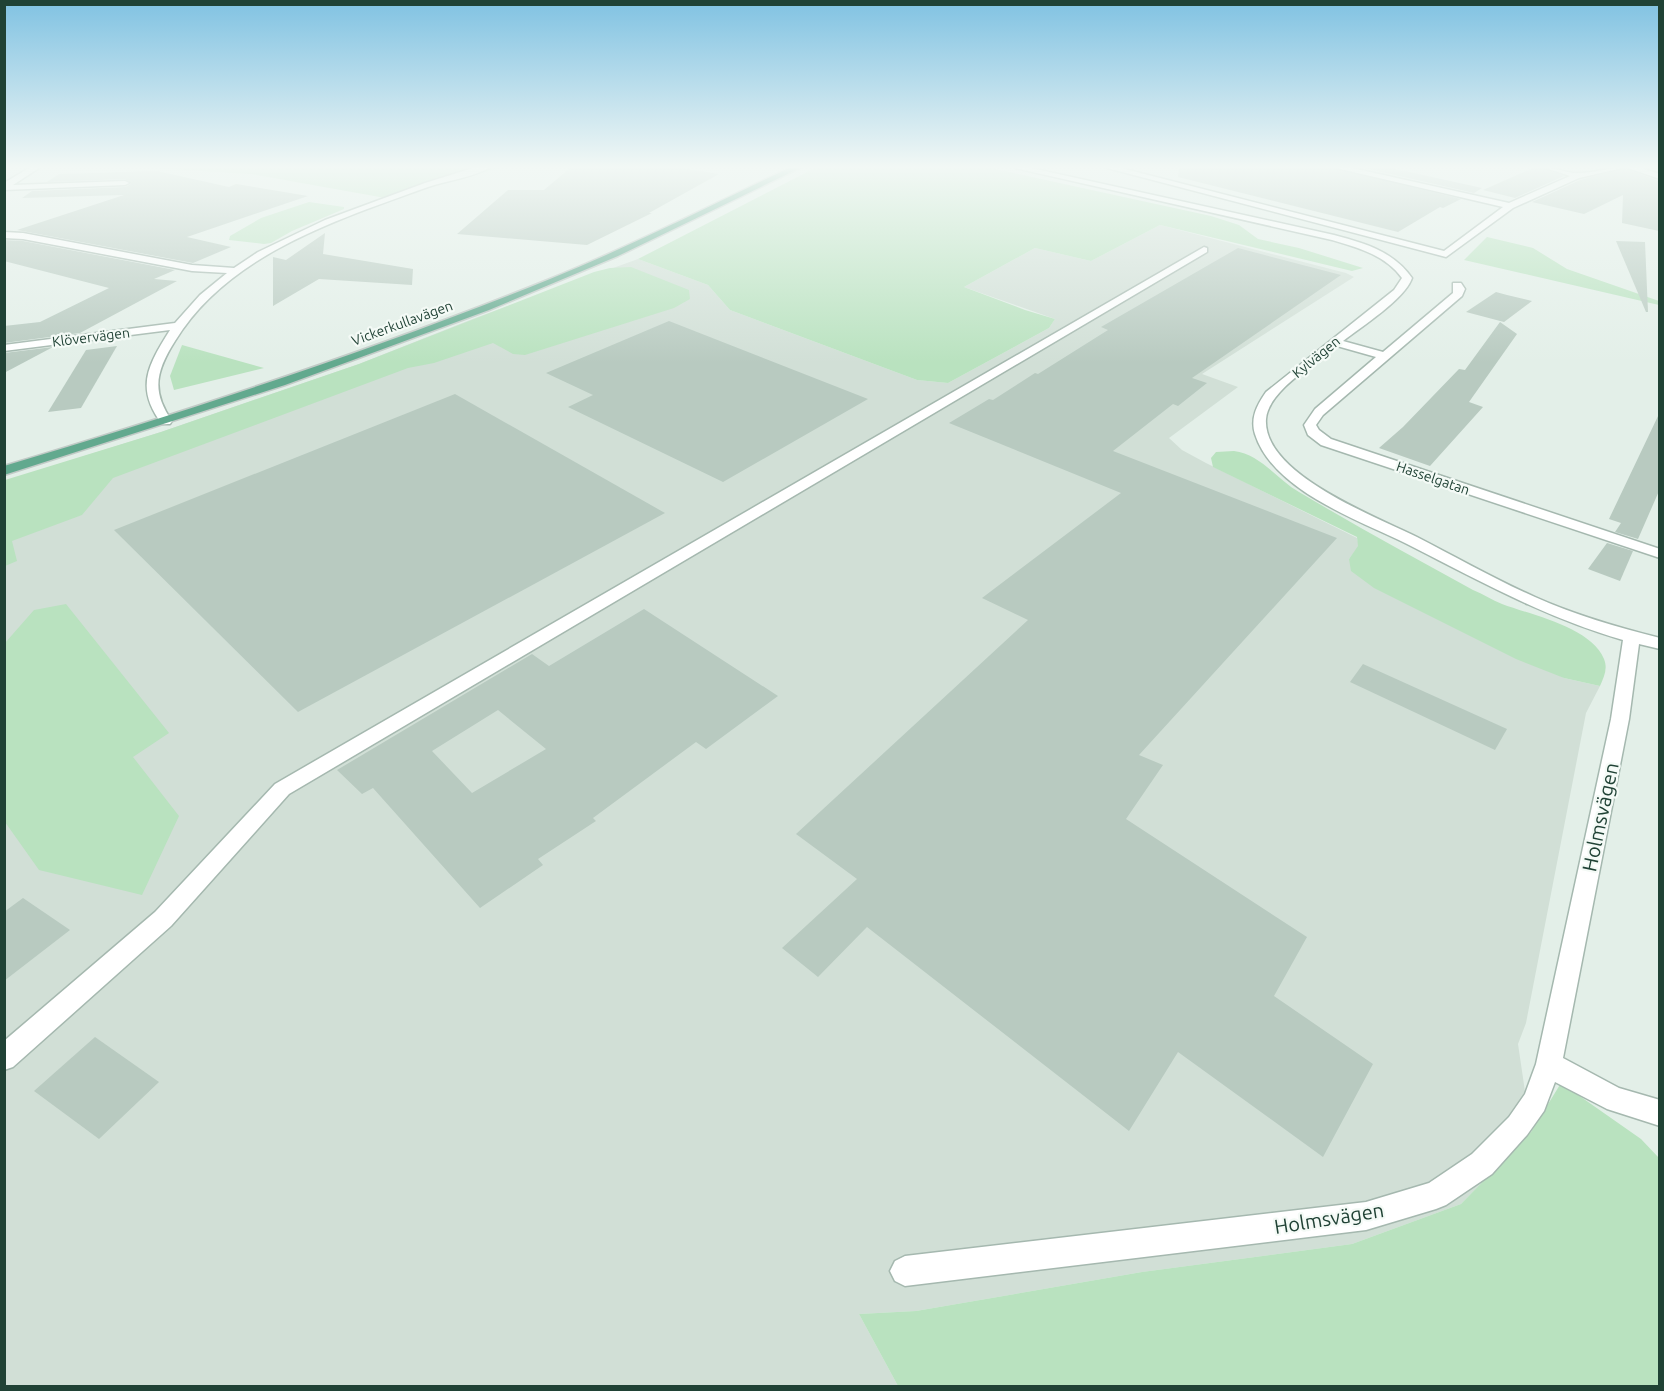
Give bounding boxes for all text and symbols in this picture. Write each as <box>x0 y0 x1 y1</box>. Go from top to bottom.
street label: Vickerkullavägen <box>349 297 455 349</box>
street label: Klövervägen <box>51 324 131 350</box>
street label: Kylvägen <box>1289 333 1343 381</box>
street label: Hasselgatan <box>1394 458 1472 498</box>
street label: Holmsvägen <box>1577 760 1623 874</box>
street label: Holmsvägen <box>1272 1198 1386 1238</box>

